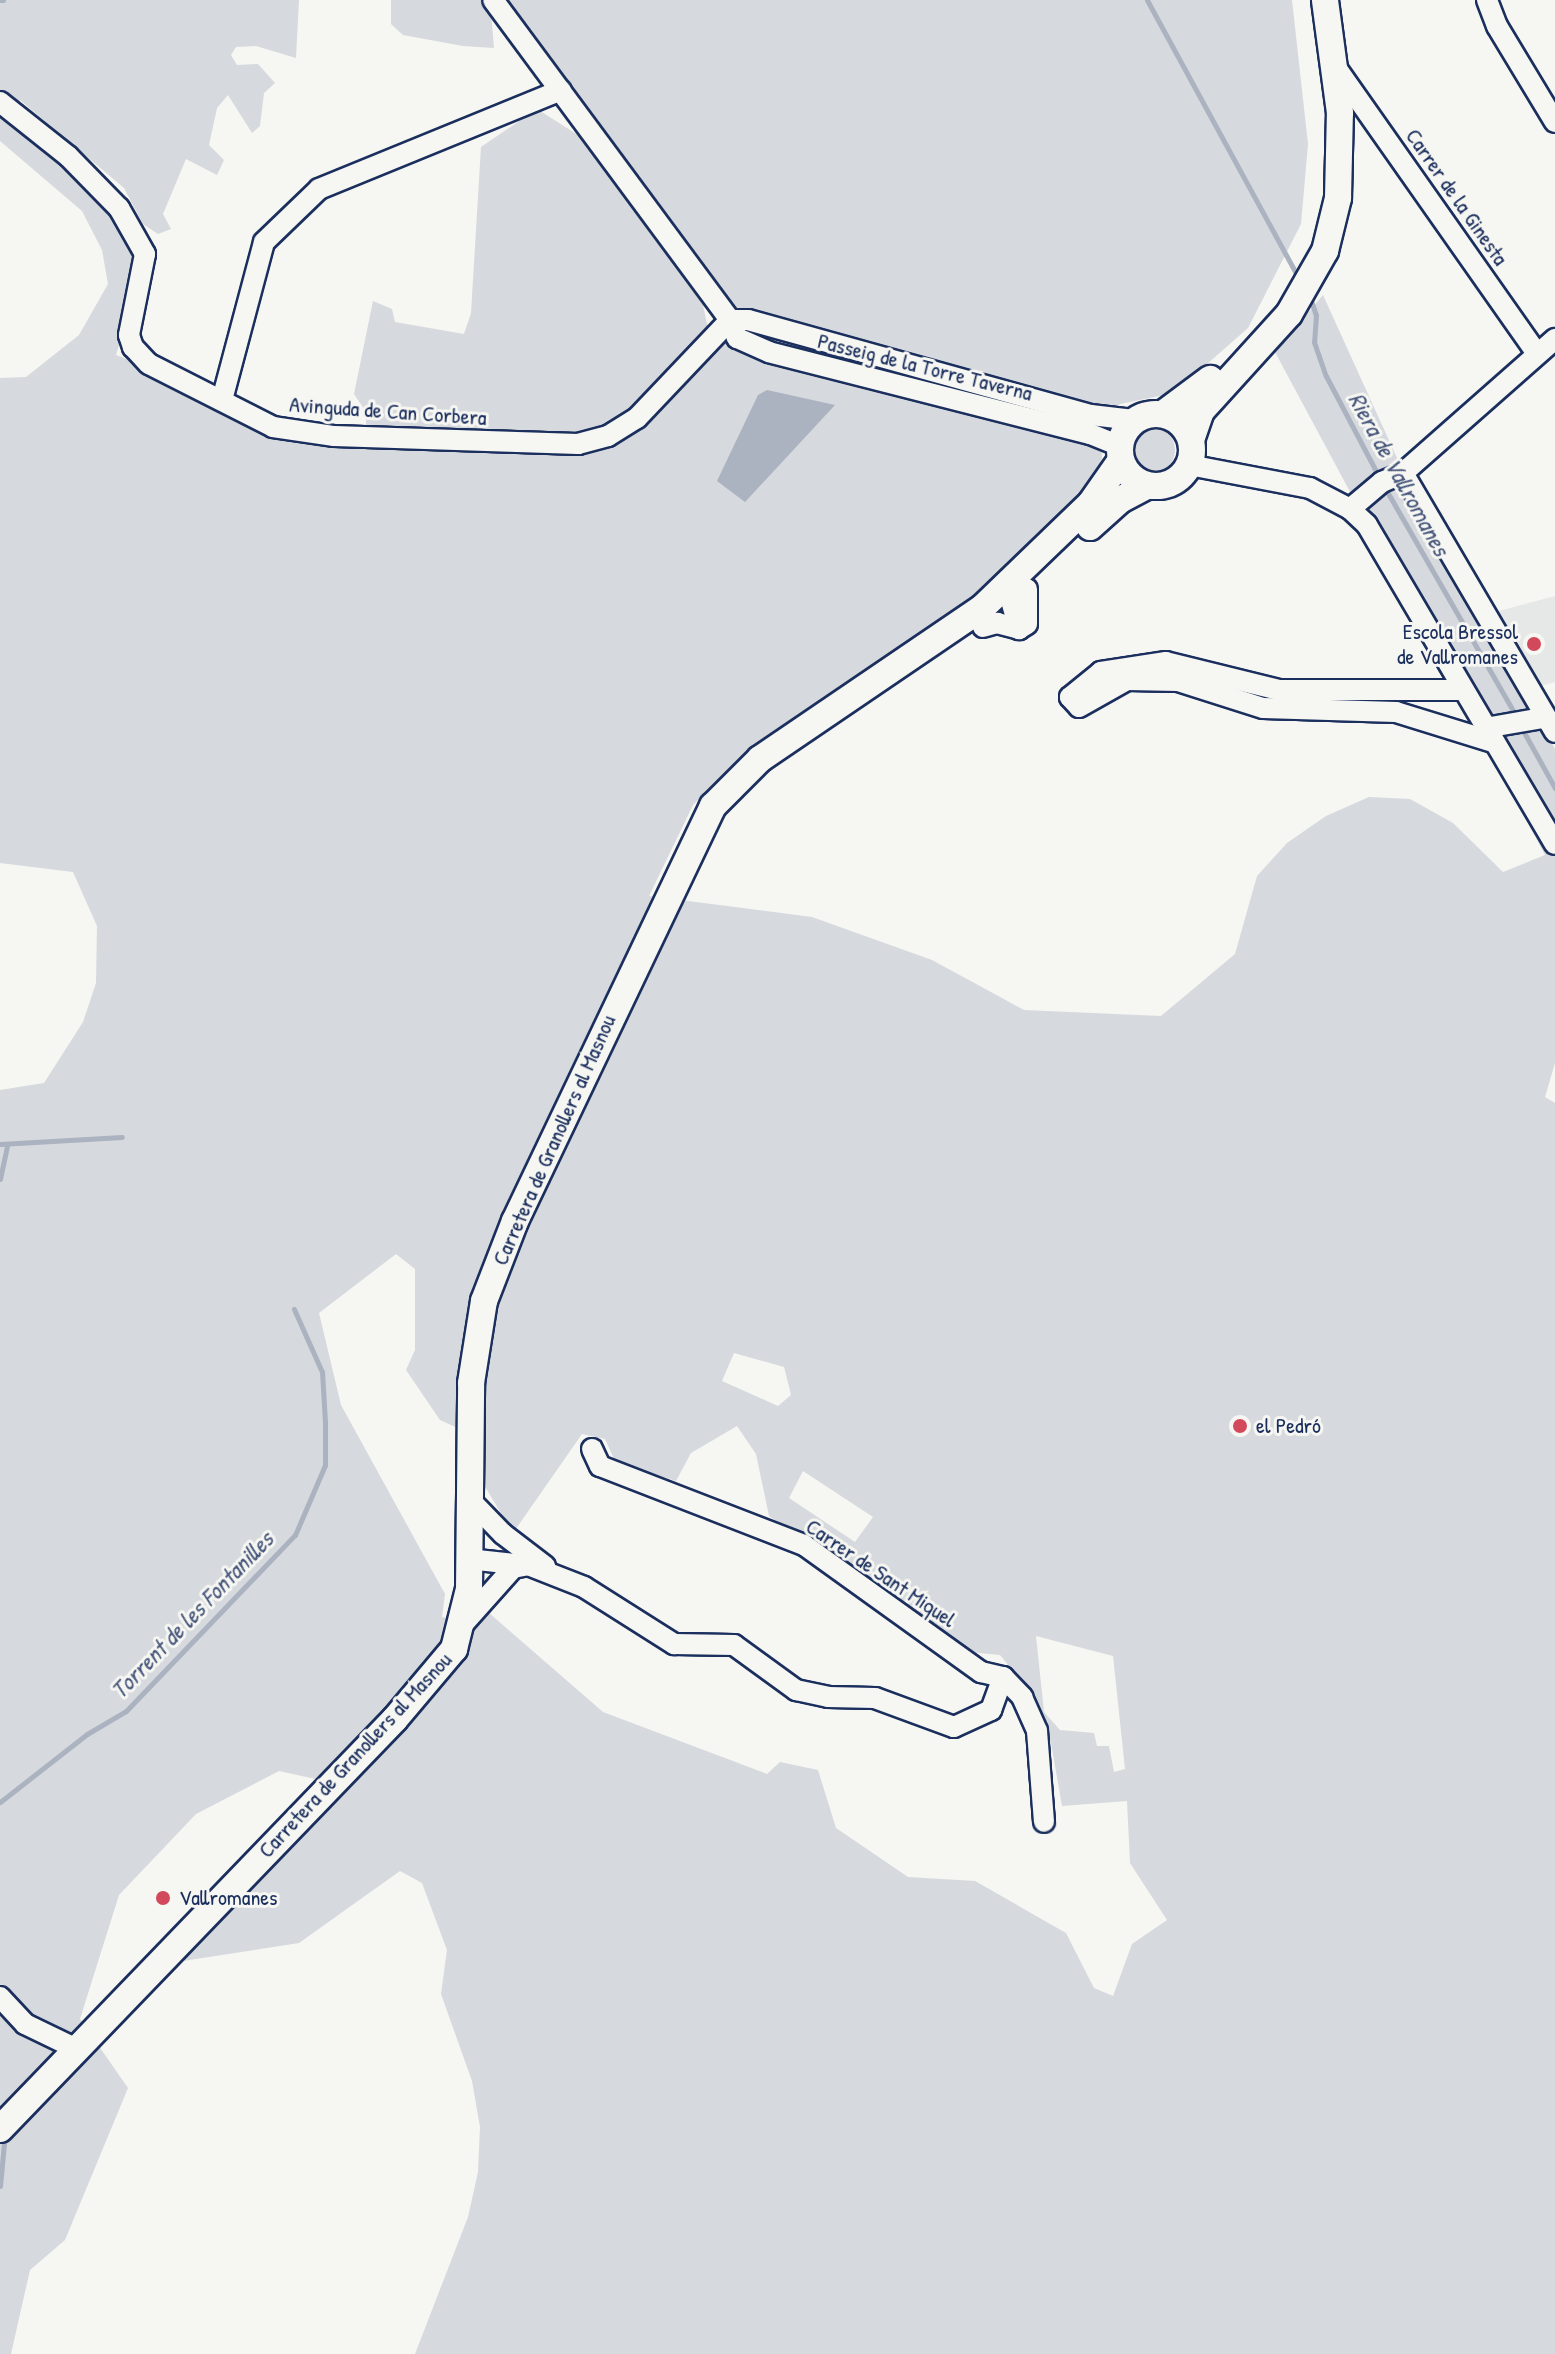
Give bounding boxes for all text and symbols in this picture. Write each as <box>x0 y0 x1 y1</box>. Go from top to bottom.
street label: Carrer de la Ginesta <box>1400 124 1514 270</box>
street label: Passeig de la Torre Taverna <box>815 328 1035 406</box>
water label: Riera de Vallromanes <box>1342 387 1456 561</box>
street label: Avinguda de Can Corbera <box>288 391 488 431</box>
place label: Escola Bressol de Vallromanes <box>1397 618 1518 670</box>
marker: Escola Bressol de Vallromanes <box>1525 635 1543 653</box>
street label: Carretera de Granollers al Masnou <box>487 1011 621 1269</box>
place label: el Pedró <box>1256 1413 1321 1439</box>
marker: el Pedró <box>1231 1417 1249 1435</box>
street label: Carrer de Sant Miquel <box>801 1513 961 1633</box>
water label: Torrent de les Fontanilles <box>105 1525 279 1705</box>
street label: Carretera de Granollers al Masnou <box>253 1647 457 1863</box>
place label: Vallromanes <box>179 1885 278 1911</box>
marker: Vallromanes <box>154 1889 172 1907</box>

